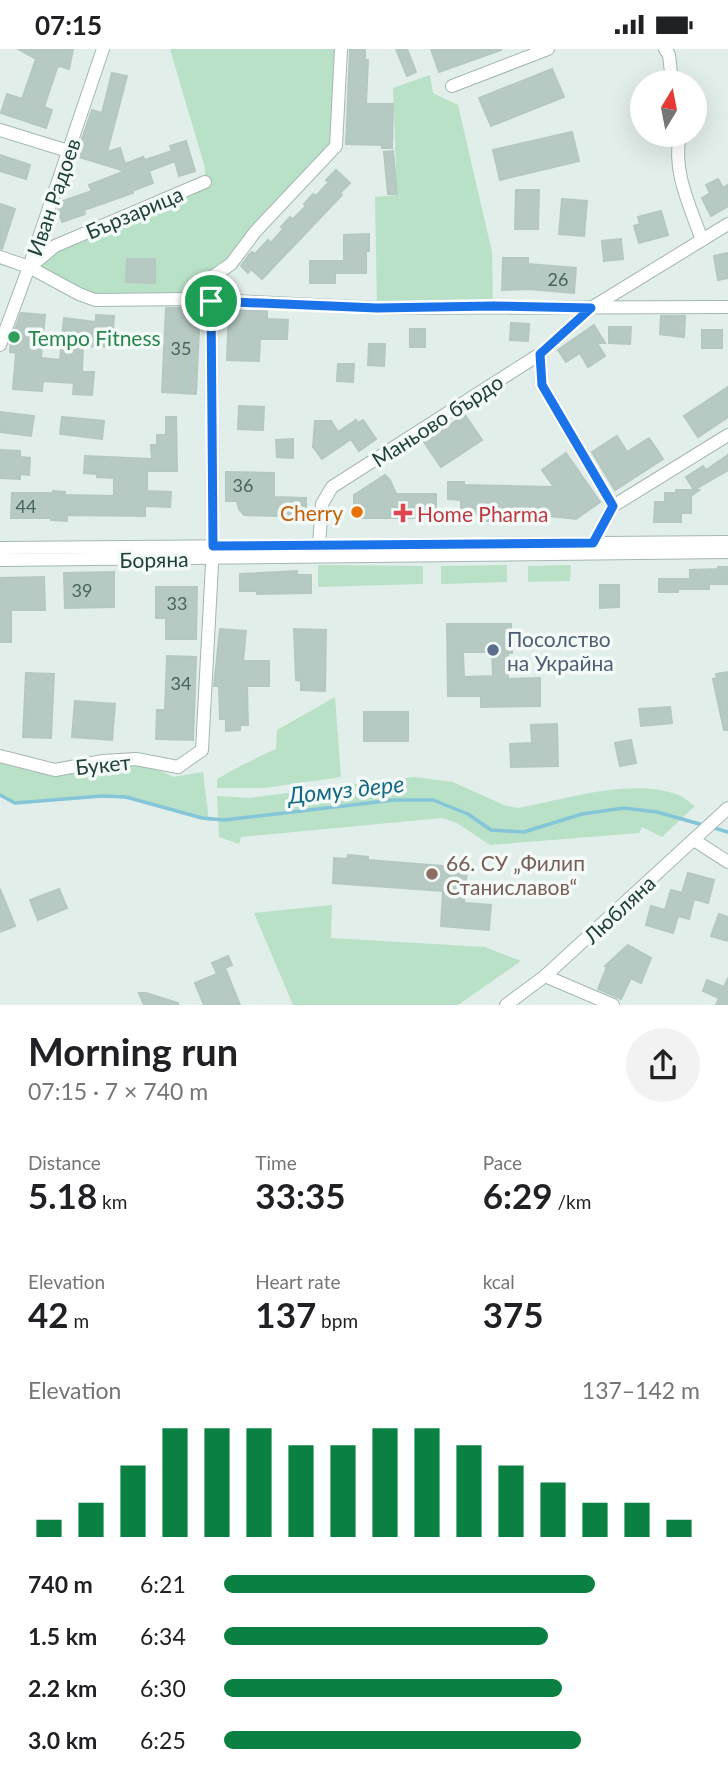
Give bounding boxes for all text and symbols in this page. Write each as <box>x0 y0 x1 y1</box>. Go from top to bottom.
text: 07:15 <box>35 9 102 41</box>
north arrow <box>630 70 707 147</box>
map controls <box>630 70 707 147</box>
street label: Иван Радоев <box>21 135 85 259</box>
street label: Бързарица <box>82 180 186 244</box>
house number: 26 <box>548 268 568 290</box>
pin <box>181 271 241 331</box>
icon: arrive <box>192 282 230 320</box>
place label: Tempo Fitness <box>28 325 161 350</box>
marker: Tempo Fitness <box>6 329 22 345</box>
house number: 35 <box>171 337 191 359</box>
street label: Маньово бърдо <box>367 368 507 472</box>
house number: 36 <box>233 474 253 496</box>
house number: 44 <box>16 495 36 517</box>
place label: Cherry <box>280 500 343 525</box>
place label: Home Pharma <box>417 501 548 526</box>
marker: Cherry <box>349 504 365 520</box>
marker: Home Pharma <box>395 505 411 521</box>
street label: Боряна <box>119 546 189 572</box>
house number: 39 <box>72 579 92 601</box>
house number: 33 <box>167 592 187 614</box>
place label: Посолство на Украйна <box>507 626 614 675</box>
marker: Посолство на Украйна <box>485 642 501 658</box>
house number: 34 <box>171 672 191 694</box>
street label: Букет <box>74 749 132 779</box>
water label: Домуз дере <box>285 769 405 809</box>
place label: 66. СУ „Филип Станиславов“ <box>446 850 585 899</box>
marker: 66. СУ „Филип Станиславов“ <box>424 866 440 882</box>
street label: Любляна <box>577 870 660 949</box>
text: Morning run <box>28 1028 238 1074</box>
button: share <box>626 1028 700 1102</box>
text: 07:15 · 7 × 740 m <box>28 1077 208 1105</box>
text: Distance <box>28 1151 101 1174</box>
text: Time <box>255 1151 297 1174</box>
text: Pace <box>483 1151 522 1174</box>
text: 5.18 <box>28 1174 97 1216</box>
text: 33:35 <box>255 1174 346 1216</box>
text: 6:29 <box>483 1174 553 1216</box>
text: km <box>97 1190 127 1213</box>
text: /km <box>553 1190 591 1213</box>
text: Elevation <box>28 1270 105 1293</box>
text: Heart rate <box>255 1270 341 1293</box>
text: kcal <box>483 1270 515 1293</box>
text: 42 <box>28 1293 69 1335</box>
text: 137 <box>255 1293 316 1335</box>
text: 375 <box>483 1293 544 1335</box>
text: m <box>69 1309 89 1332</box>
text: bpm <box>316 1309 358 1332</box>
text: Elevation <box>28 1376 121 1404</box>
text: 137–142 m <box>582 1376 700 1404</box>
text: 740 m <box>28 1570 93 1598</box>
text: 6:21 <box>140 1570 186 1598</box>
text: 1.5 km <box>28 1622 97 1650</box>
text: 6:34 <box>140 1622 186 1650</box>
text: 2.2 km <box>28 1674 97 1702</box>
text: 6:30 <box>140 1674 186 1702</box>
text: 3.0 km <box>28 1726 97 1754</box>
text: 6:25 <box>140 1726 186 1754</box>

